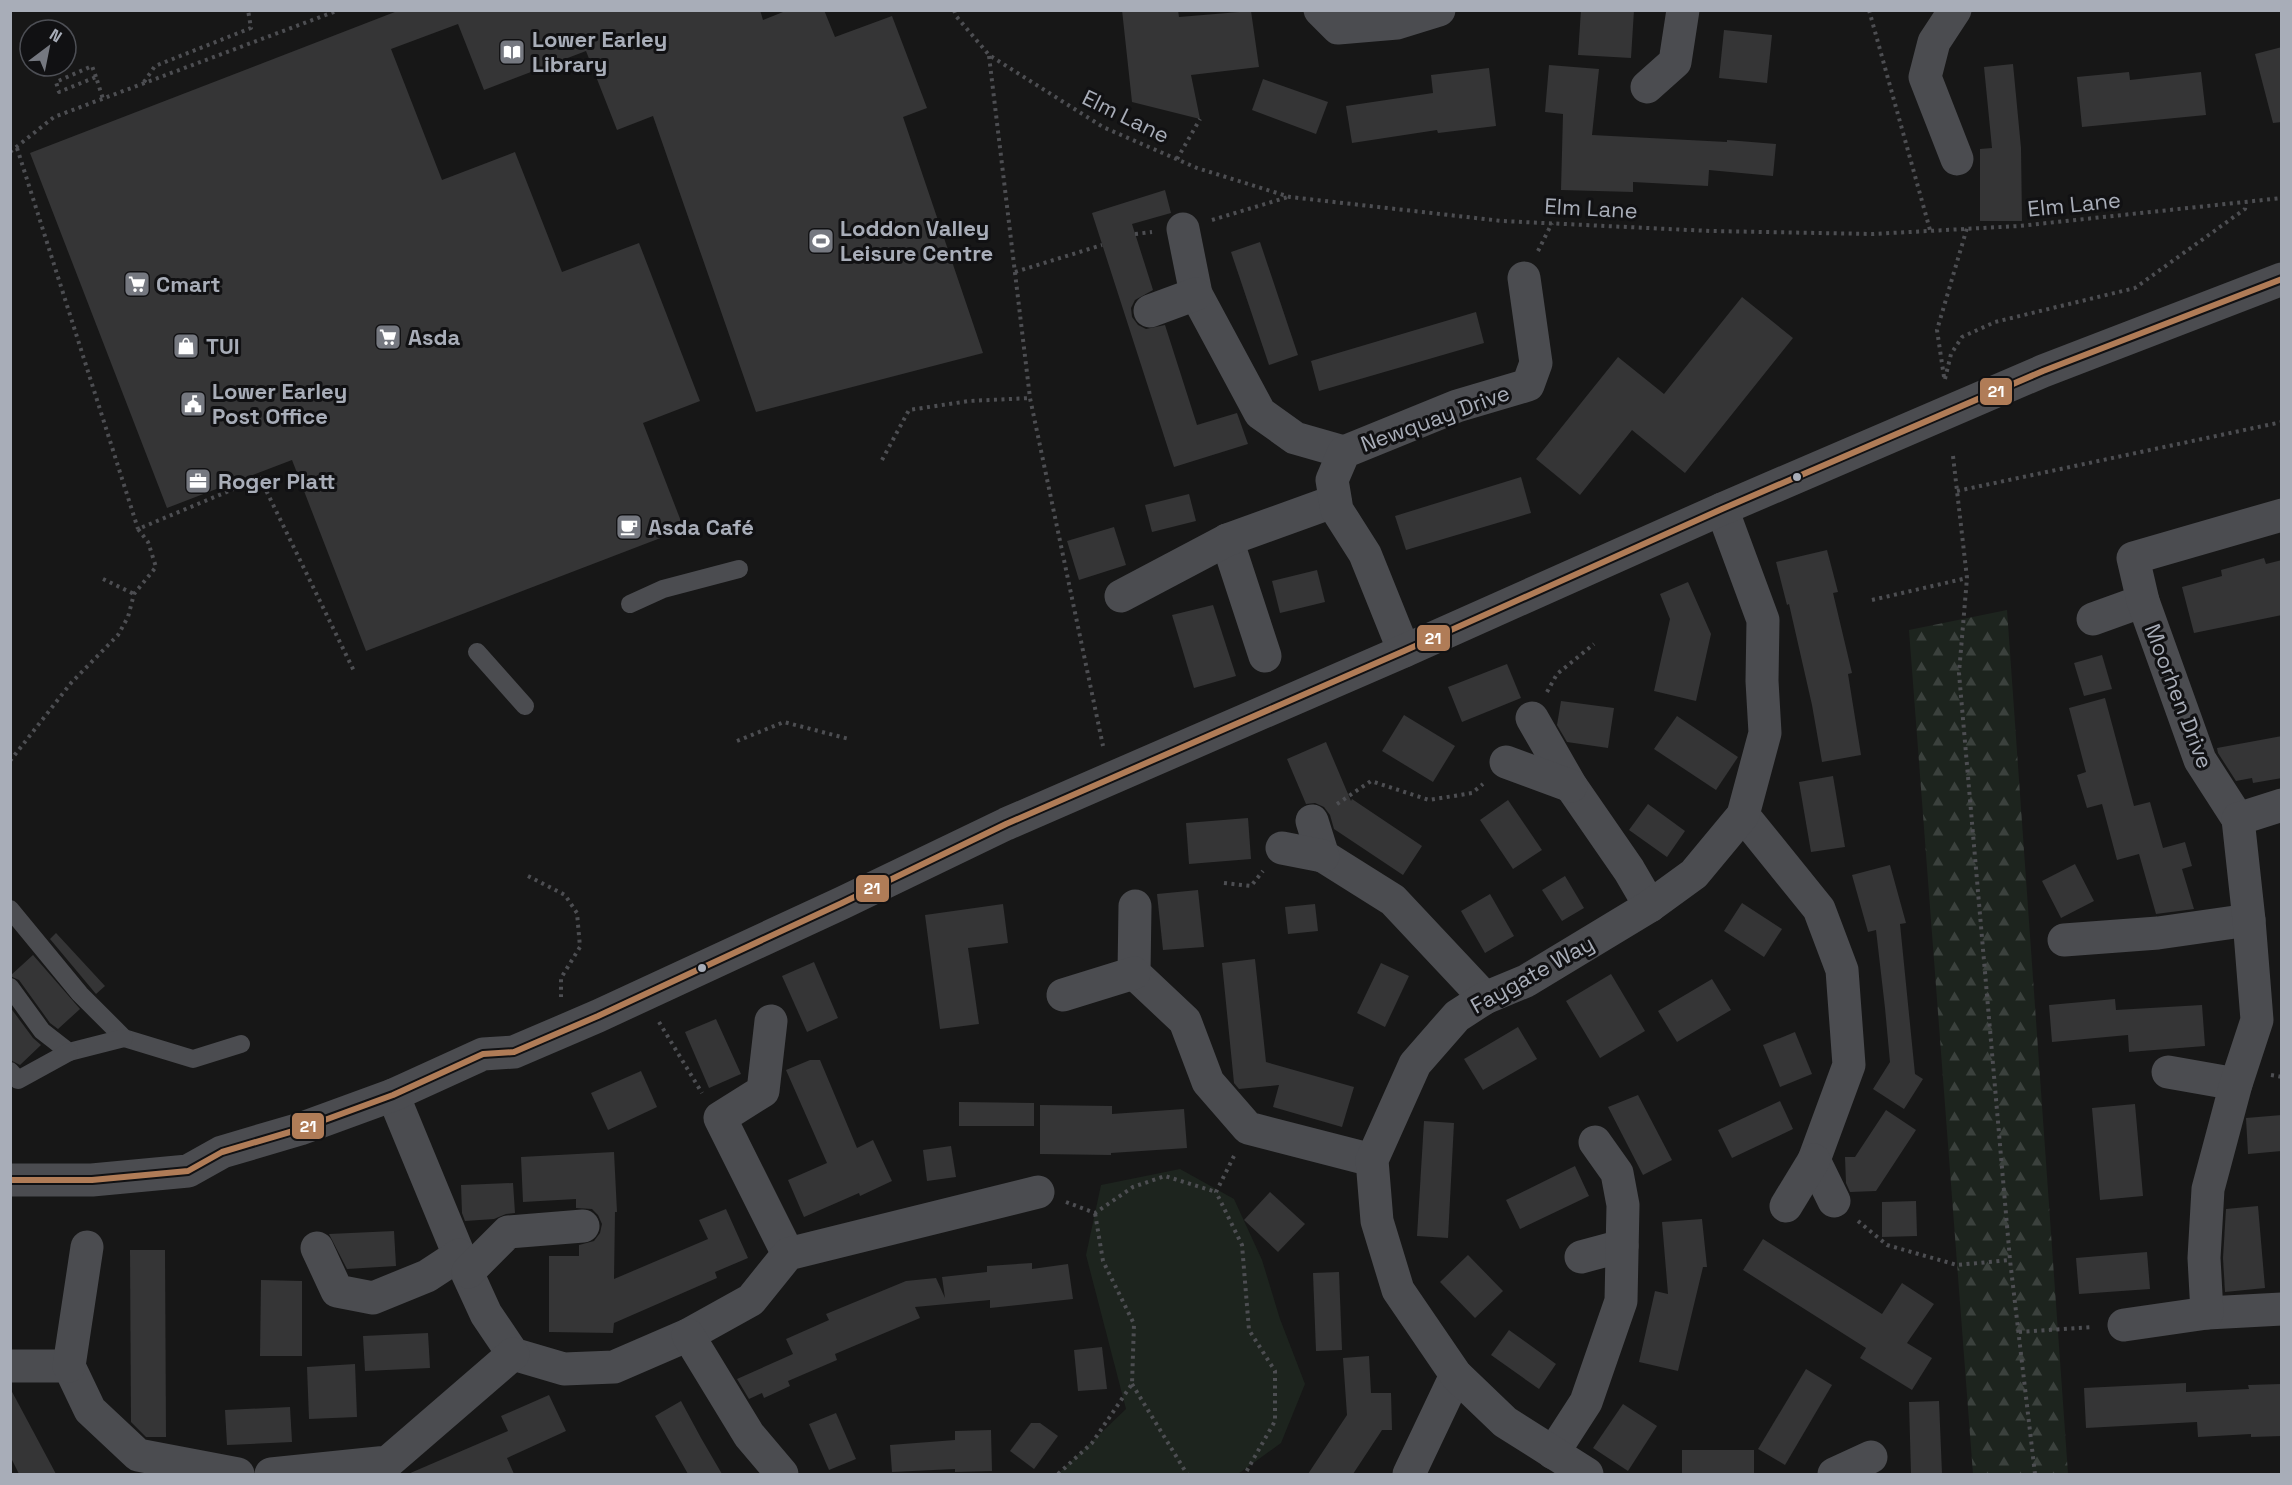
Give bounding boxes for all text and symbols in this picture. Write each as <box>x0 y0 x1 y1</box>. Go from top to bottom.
north arrow <box>18 18 78 78</box>
text: N <box>46 24 66 47</box>
place label: Lower Earley Library <box>532 25 667 78</box>
library icon: Lower Earley Library <box>497 37 527 67</box>
street label: Elm Lane <box>1078 83 1174 149</box>
street label: Elm Lane <box>2026 185 2122 223</box>
street label: Elm Lane <box>1544 192 1638 224</box>
place label: Loddon Valley Leisure Centre <box>840 214 993 267</box>
sports icon: Loddon Valley Leisure Centre <box>806 226 836 256</box>
supermarket icon: Cmart <box>122 269 152 299</box>
place label: Cmart <box>156 270 220 298</box>
supermarket icon: Asda <box>373 322 403 352</box>
place label: Asda <box>408 323 461 351</box>
shop icon: TUI <box>171 331 201 361</box>
place label: TUI <box>206 332 240 360</box>
place label: Lower Earley Post Office <box>212 377 347 430</box>
line badge: 21 <box>1979 377 2013 406</box>
street label: Newquay Drive <box>1357 378 1513 458</box>
text: 21 <box>1988 381 2004 402</box>
public building icon: Lower Earley Post Office <box>178 389 208 419</box>
office icon: Roger Platt <box>183 466 213 496</box>
place label: Roger Platt <box>218 467 335 495</box>
unlabelled marker <box>1791 471 1803 483</box>
cafe icon: Asda Café <box>614 512 644 542</box>
place label: Asda Café <box>648 513 754 541</box>
street label: Moorhen Drive <box>2139 620 2219 772</box>
line badge: 21 <box>1416 624 1451 652</box>
text: 21 <box>1425 628 1441 649</box>
line badge: 21 <box>855 874 890 903</box>
text: 21 <box>864 878 880 899</box>
street label: Faygate Way <box>1465 929 1599 1019</box>
unlabelled marker <box>696 962 708 974</box>
line badge: 21 <box>291 1112 325 1140</box>
text: 21 <box>300 1116 316 1137</box>

